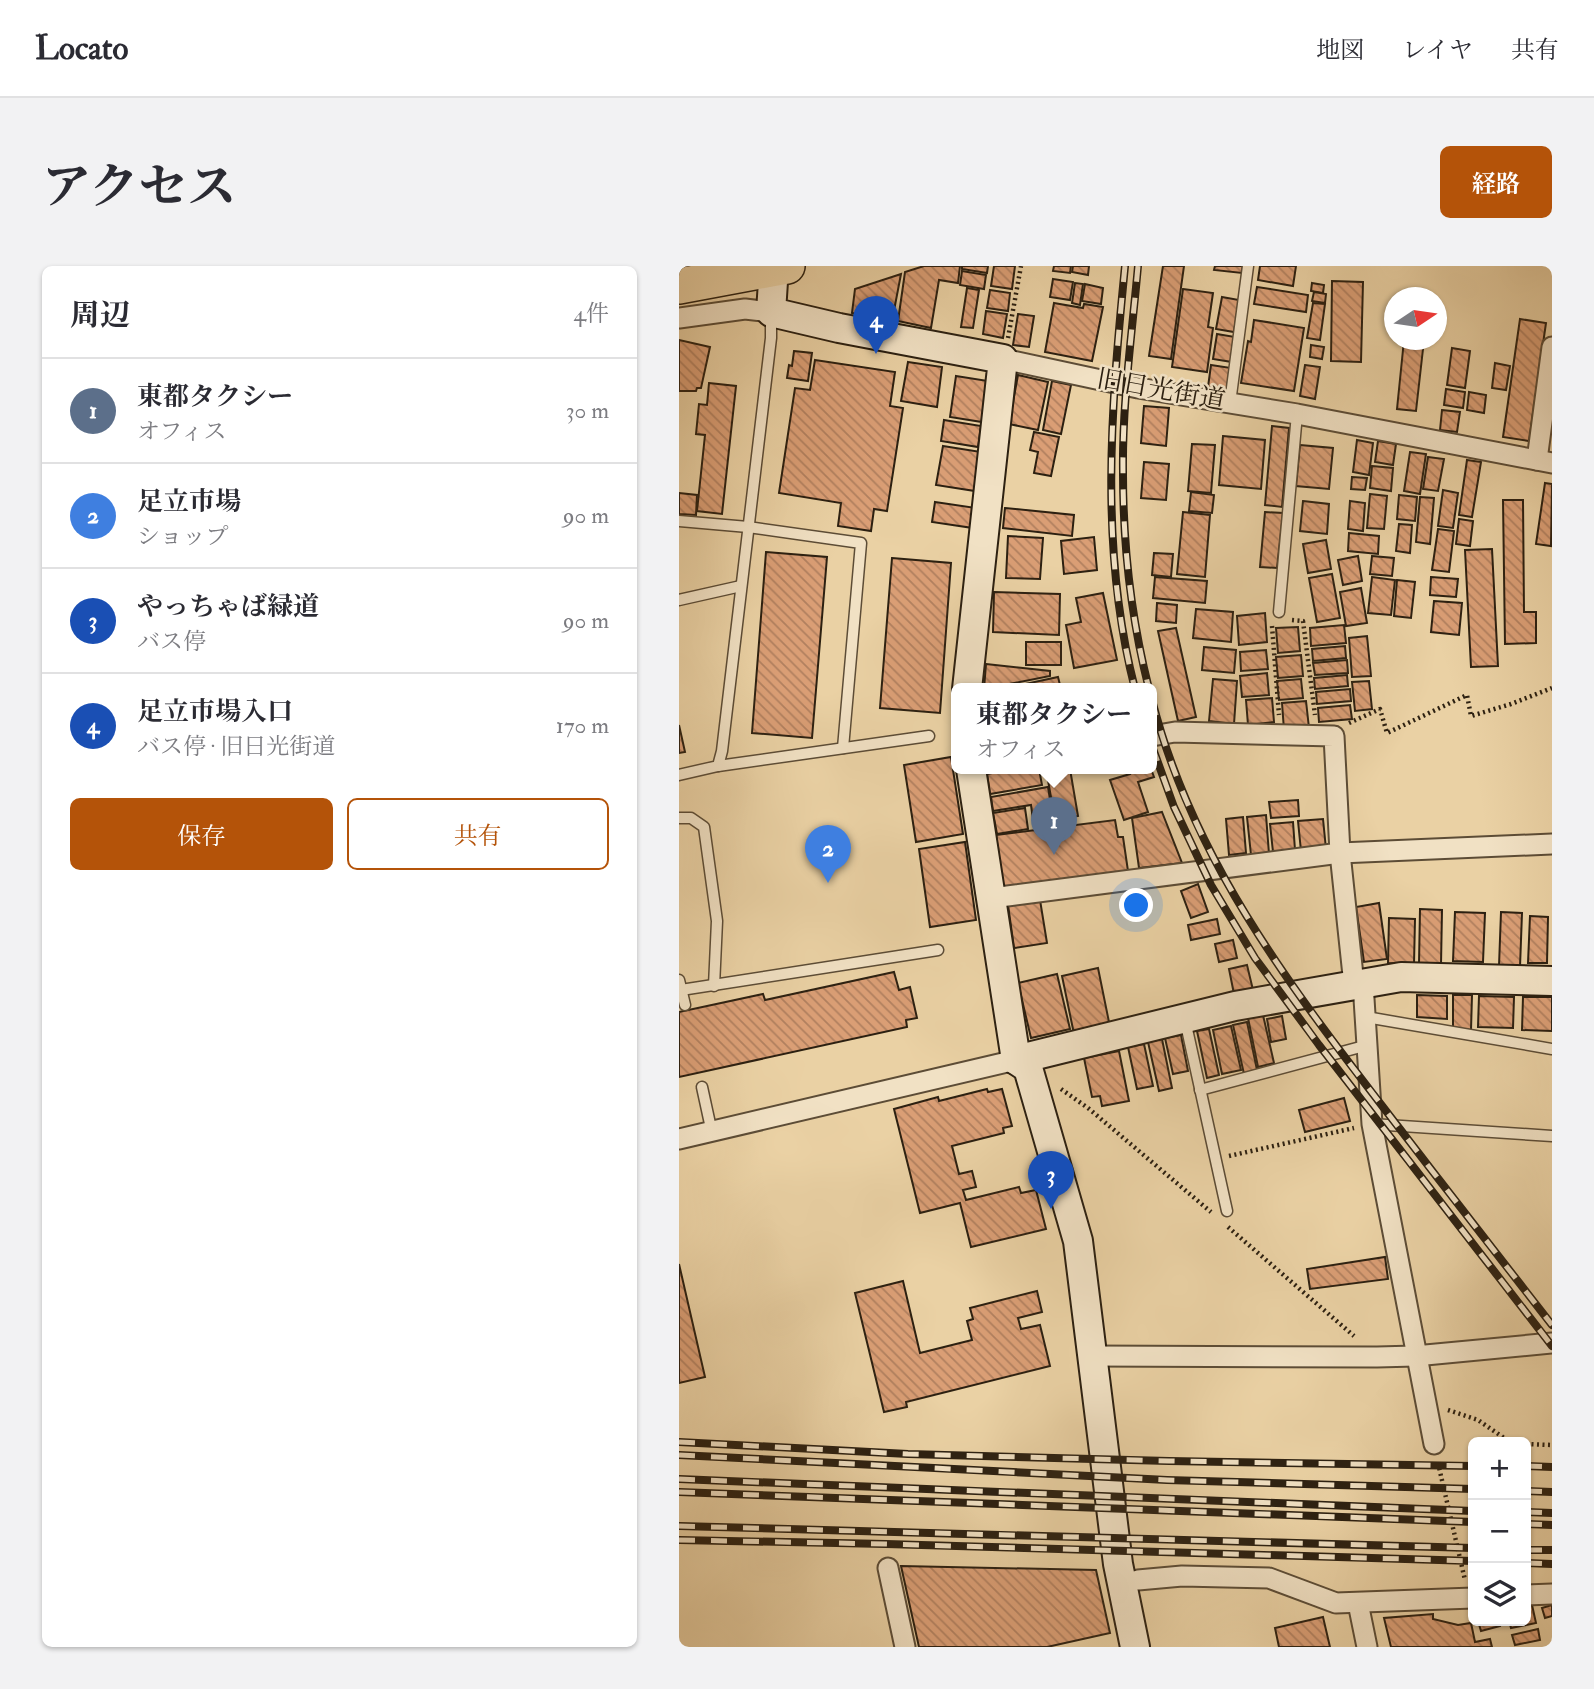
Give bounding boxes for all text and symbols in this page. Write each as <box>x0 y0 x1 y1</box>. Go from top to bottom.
text: Locato <box>35 28 128 69</box>
text: 地図 <box>1316 35 1364 66</box>
text: レイヤ <box>1402 35 1473 66</box>
text: 共有 <box>1511 35 1559 66</box>
button: 経路 <box>1440 146 1552 218</box>
text: アクセス <box>42 157 237 218</box>
north arrow <box>1384 287 1447 350</box>
pin: 4 <box>853 296 899 354</box>
text: 周辺 <box>70 297 130 334</box>
text: 4件 <box>574 299 609 328</box>
street label: 旧日光街道 <box>1094 363 1228 417</box>
text: 東都タクシー <box>137 381 293 413</box>
text: 1 <box>89 396 97 425</box>
text: 30 m <box>566 396 609 425</box>
text: オフィス <box>137 417 226 446</box>
text: 足立市場 <box>137 486 241 518</box>
text: 2 <box>87 501 99 530</box>
text: 90 m <box>563 501 609 530</box>
text: ショップ <box>137 522 229 551</box>
text: やっちゃば緑道 <box>137 591 319 623</box>
text: 3 <box>89 606 97 635</box>
text: 90 m <box>563 606 609 635</box>
text: バス停 <box>137 627 206 656</box>
popup <box>951 683 1157 774</box>
text: 足立市場入口 <box>137 696 293 728</box>
text: 東都タクシー <box>976 699 1132 731</box>
text: 4 <box>87 711 99 740</box>
text: 170 m <box>556 711 609 740</box>
text: バス停 · 旧日光街道 <box>137 732 335 761</box>
text: オフィス <box>976 735 1065 764</box>
pin: 1 <box>1031 797 1077 855</box>
button: 保存 <box>70 798 333 870</box>
button: 共有 <box>347 798 609 870</box>
pin: 2 <box>805 825 851 883</box>
your location <box>1119 888 1153 922</box>
pin: 3 <box>1028 1151 1074 1209</box>
map controls <box>1468 1437 1531 1626</box>
button: + <box>1468 1437 1531 1500</box>
button: − <box>1468 1500 1531 1563</box>
button: layers <box>1468 1563 1531 1626</box>

